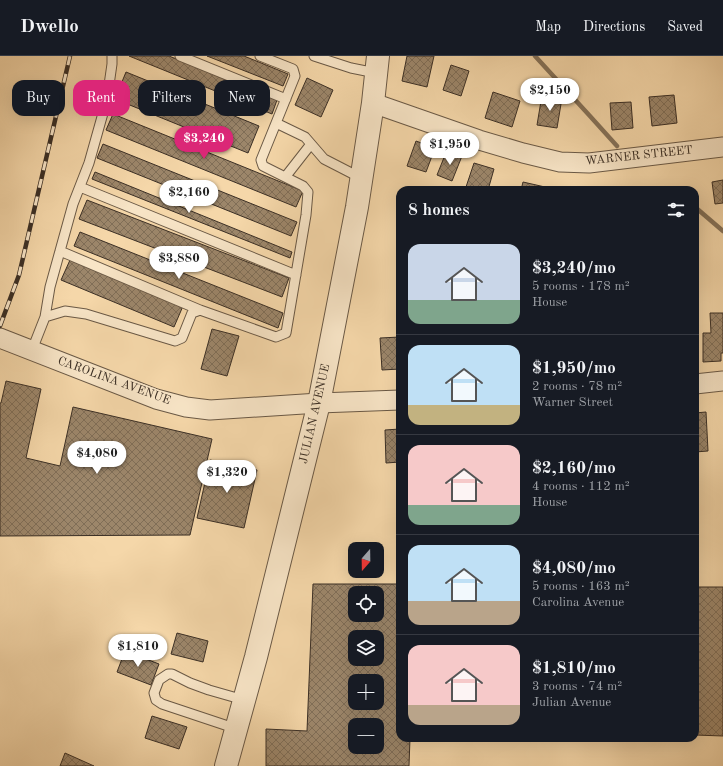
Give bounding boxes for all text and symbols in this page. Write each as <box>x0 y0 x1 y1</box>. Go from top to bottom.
text: Dwello <box>20 18 79 37</box>
text: Map <box>535 20 561 34</box>
text: Directions <box>583 20 645 34</box>
text: Saved <box>667 20 703 34</box>
pin: $2,150 <box>517 78 583 112</box>
chip: Buy <box>12 80 65 116</box>
chip: Rent <box>73 80 130 116</box>
chip: Filters <box>138 80 206 116</box>
chip: New <box>214 80 270 116</box>
text: $2,150 <box>529 84 571 97</box>
pin: $3,240 <box>171 126 237 160</box>
text: $3,240 <box>183 132 225 145</box>
pin: $1,950 <box>417 132 483 166</box>
text: $1,950 <box>429 138 471 151</box>
street label: WARNER STREET <box>585 144 693 168</box>
pin: $2,160 <box>156 180 222 214</box>
text: $2,160 <box>168 186 210 199</box>
icon: filters <box>665 199 687 221</box>
text: 8 homes <box>408 202 470 219</box>
pin: $3,880 <box>146 246 212 280</box>
text: $3,880 <box>158 252 200 265</box>
icon: home <box>440 260 488 308</box>
text: $3,240/mo <box>532 260 616 277</box>
text: 5 rooms · 178 m² <box>532 280 630 293</box>
text: House <box>532 296 567 309</box>
street label: CAROLINA AVENUE <box>56 355 172 407</box>
text: $1,950/mo <box>532 360 616 377</box>
icon: home <box>440 361 488 409</box>
street label: JULIAN AVENUE <box>298 363 332 465</box>
text: 2 rooms · 78 m² <box>532 380 622 393</box>
text: Warner Street <box>532 396 613 409</box>
pin: $4,080 <box>64 441 130 475</box>
text: $4,080 <box>76 447 118 460</box>
pin: $1,320 <box>194 460 260 494</box>
text: $2,160/mo <box>532 460 616 477</box>
icon: home <box>440 461 488 509</box>
text: $1,320 <box>206 466 248 479</box>
text: 4 rooms · 112 m² <box>532 480 630 493</box>
text: House <box>532 496 567 509</box>
north arrow <box>348 542 384 578</box>
map controls <box>348 542 384 754</box>
text: $4,080/mo <box>532 560 616 577</box>
icon: home <box>440 561 488 609</box>
text: 5 rooms · 163 m² <box>532 580 630 593</box>
button: locate <box>348 586 384 622</box>
text: Carolina Avenue <box>532 596 624 609</box>
button: layers <box>348 630 384 666</box>
pin: $1,810 <box>105 634 171 668</box>
text: $1,810 <box>117 640 159 653</box>
text: $1,810/mo <box>532 660 616 677</box>
icon: home <box>440 661 488 709</box>
button: + <box>348 674 384 710</box>
text: 3 rooms · 74 m² <box>532 680 622 693</box>
text: Julian Avenue <box>532 696 611 709</box>
button: − <box>348 718 384 754</box>

